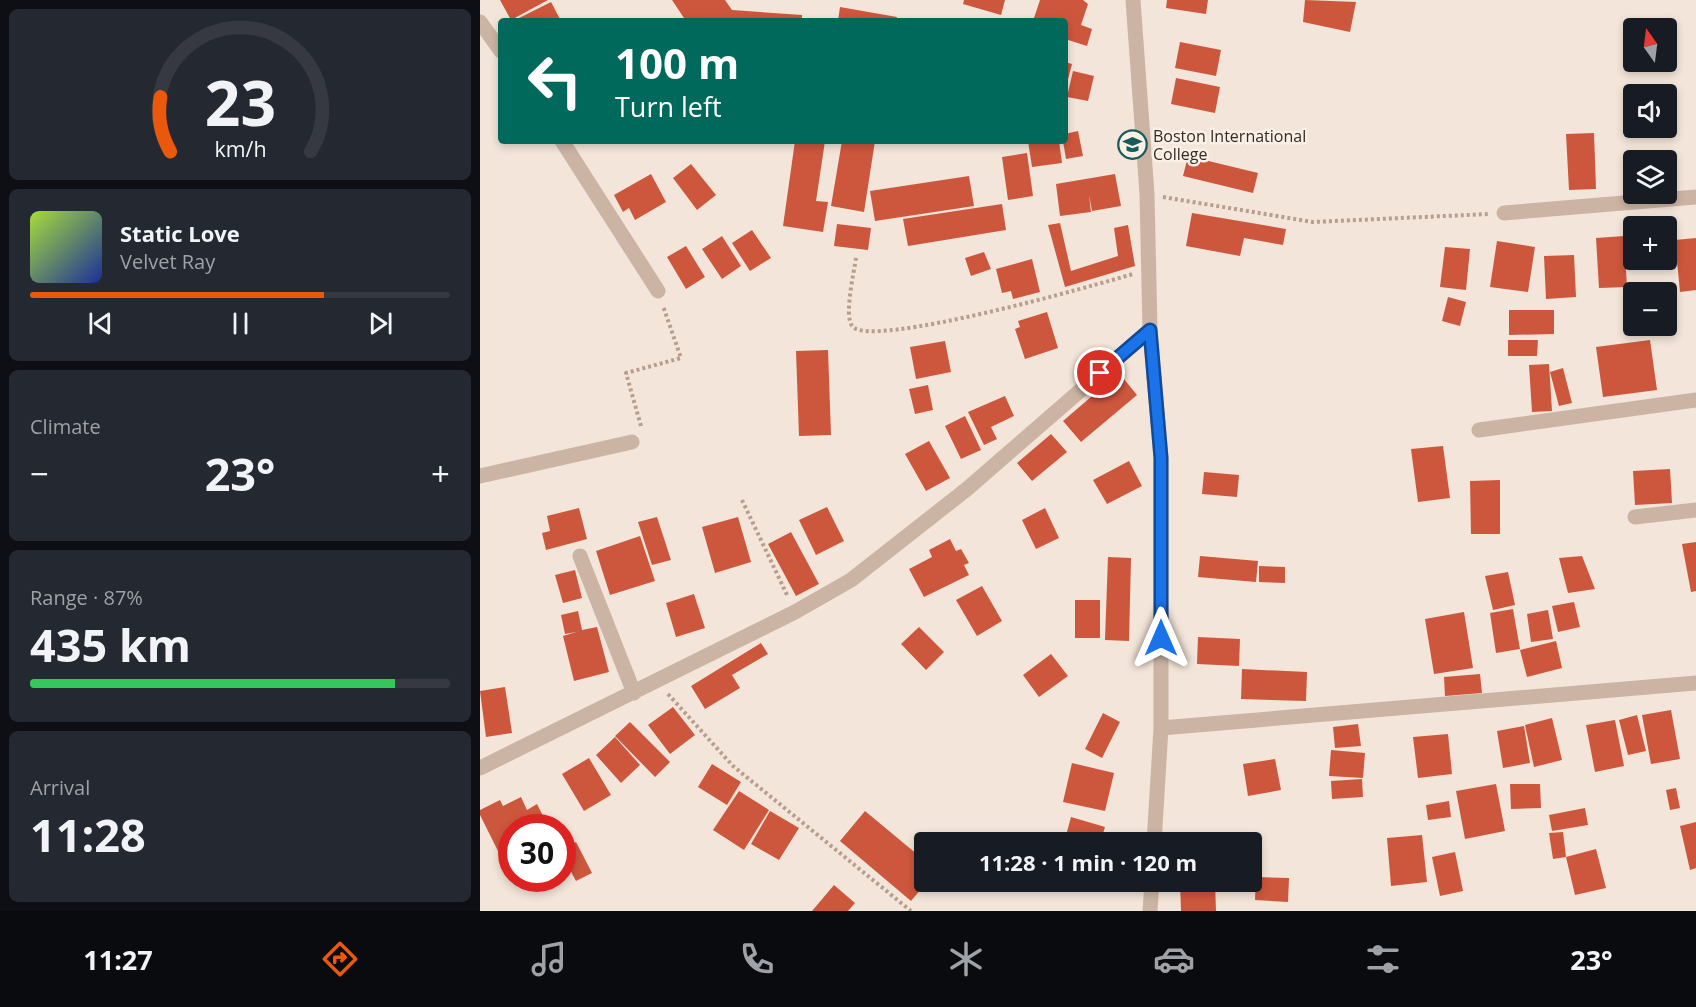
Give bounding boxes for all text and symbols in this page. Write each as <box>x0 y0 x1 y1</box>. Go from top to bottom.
north arrow <box>1623 18 1677 72</box>
map controls <box>1623 18 1677 336</box>
text: 100 m <box>615 34 739 91</box>
icon: left <box>516 42 594 120</box>
text: 23 <box>204 59 276 144</box>
button: sound <box>1623 84 1677 138</box>
text: Turn left <box>615 88 722 125</box>
place label: Boston International College <box>1153 125 1306 165</box>
school or university icon: Boston International College <box>1116 129 1148 161</box>
text: km/h <box>214 134 266 163</box>
button: layers <box>1623 150 1677 204</box>
button: + <box>1623 216 1677 270</box>
text: Static Love <box>120 218 240 248</box>
text: Velvet Ray <box>120 248 215 275</box>
button: − <box>1623 282 1677 336</box>
icon: previous <box>84 307 117 340</box>
icon: pause <box>224 307 257 340</box>
icon: next <box>364 307 397 340</box>
pin <box>1074 347 1125 398</box>
icon: arrive <box>1083 356 1116 389</box>
text: Climate <box>30 413 101 440</box>
text: 23° <box>205 443 275 504</box>
text: − <box>30 451 49 496</box>
text: + <box>431 451 450 496</box>
text: Range · 87% <box>30 584 143 611</box>
position arrow <box>1129 606 1193 670</box>
text: 435 km <box>30 614 191 675</box>
text: Arrival <box>30 774 90 801</box>
text: 11:28 <box>30 804 146 865</box>
speed limit sign: 30 <box>498 814 576 892</box>
text: 11:28 · 1 min · 120 m <box>979 847 1197 877</box>
icon: directions <box>319 938 361 980</box>
icon: music <box>528 938 570 980</box>
icon: phone <box>736 938 778 980</box>
icon: climate <box>945 938 987 980</box>
icon: car <box>1153 938 1195 980</box>
icon: filters <box>1362 938 1404 980</box>
text: 11:27 <box>83 941 153 978</box>
text: 23° <box>1570 941 1613 978</box>

